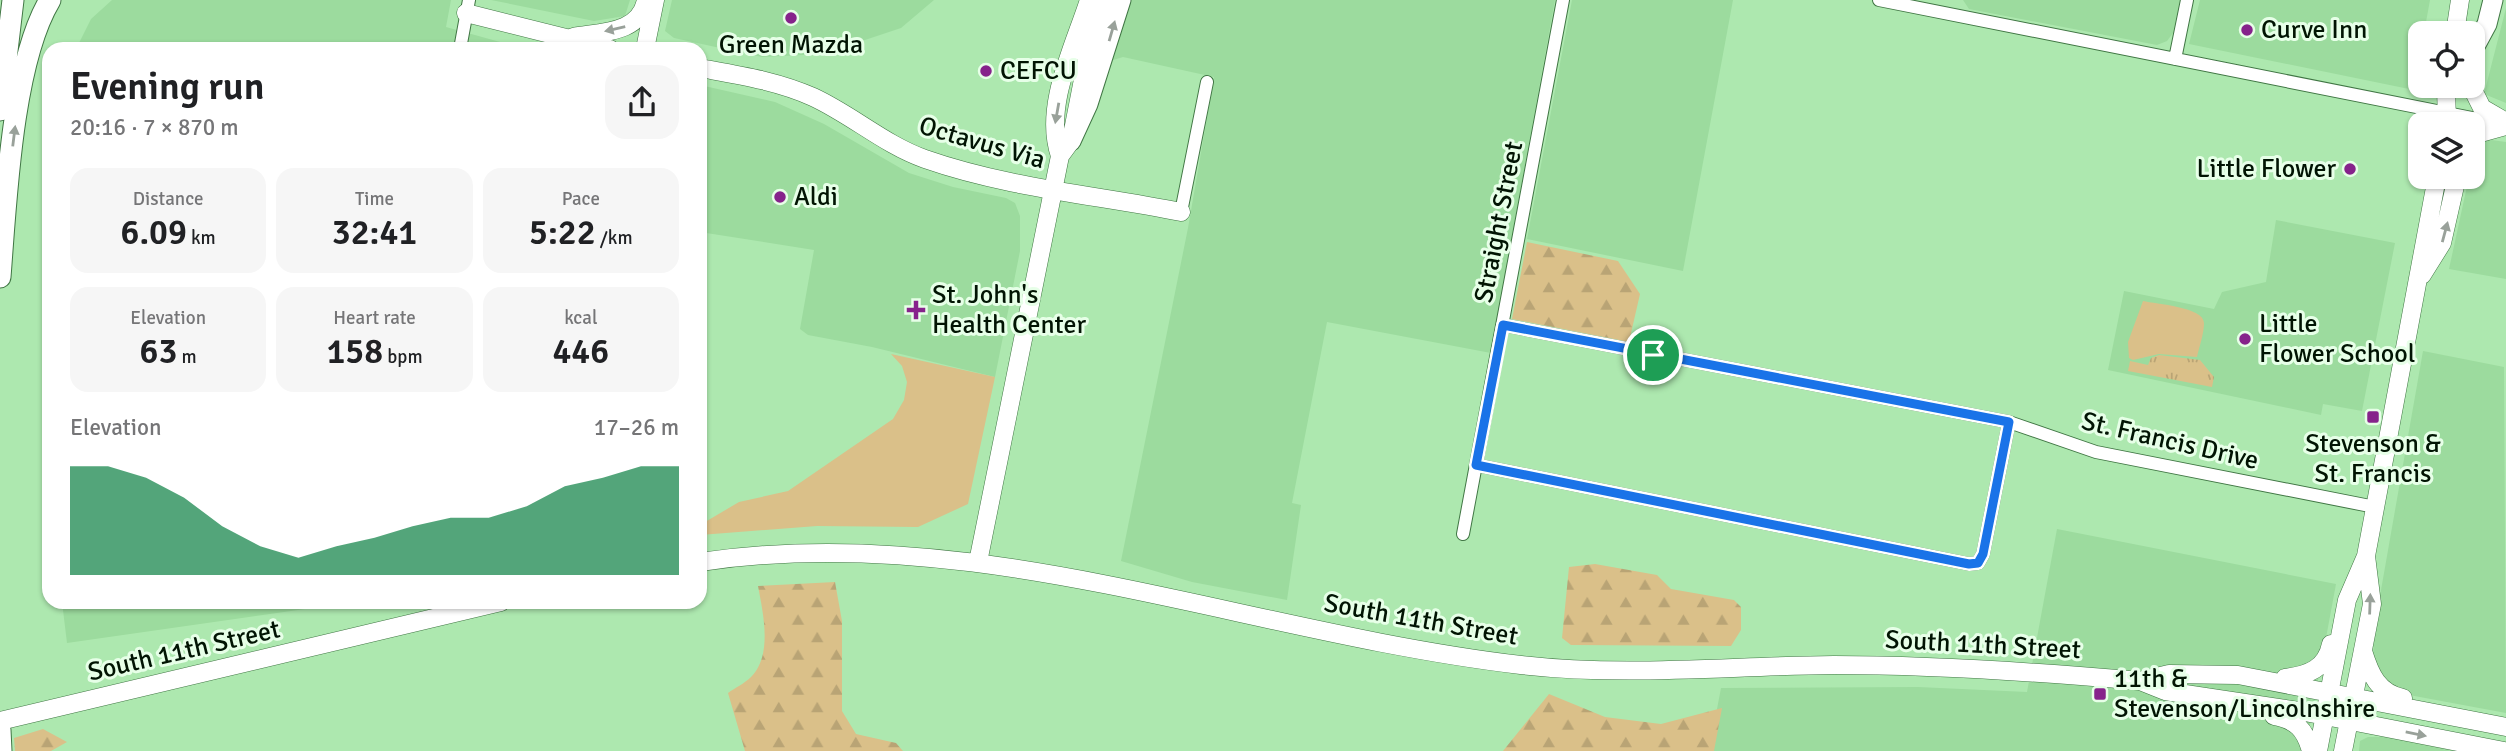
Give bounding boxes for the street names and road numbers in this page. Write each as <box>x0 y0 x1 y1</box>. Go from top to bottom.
street label: Octavus Via <box>915 110 1049 176</box>
street label: Straight Street <box>1468 139 1530 305</box>
street label: St. Francis Drive <box>2078 405 2262 477</box>
street label: South 11th Street <box>1322 587 1520 653</box>
street label: South 11th Street <box>85 613 283 689</box>
street label: South 11th Street <box>1884 624 2082 666</box>

